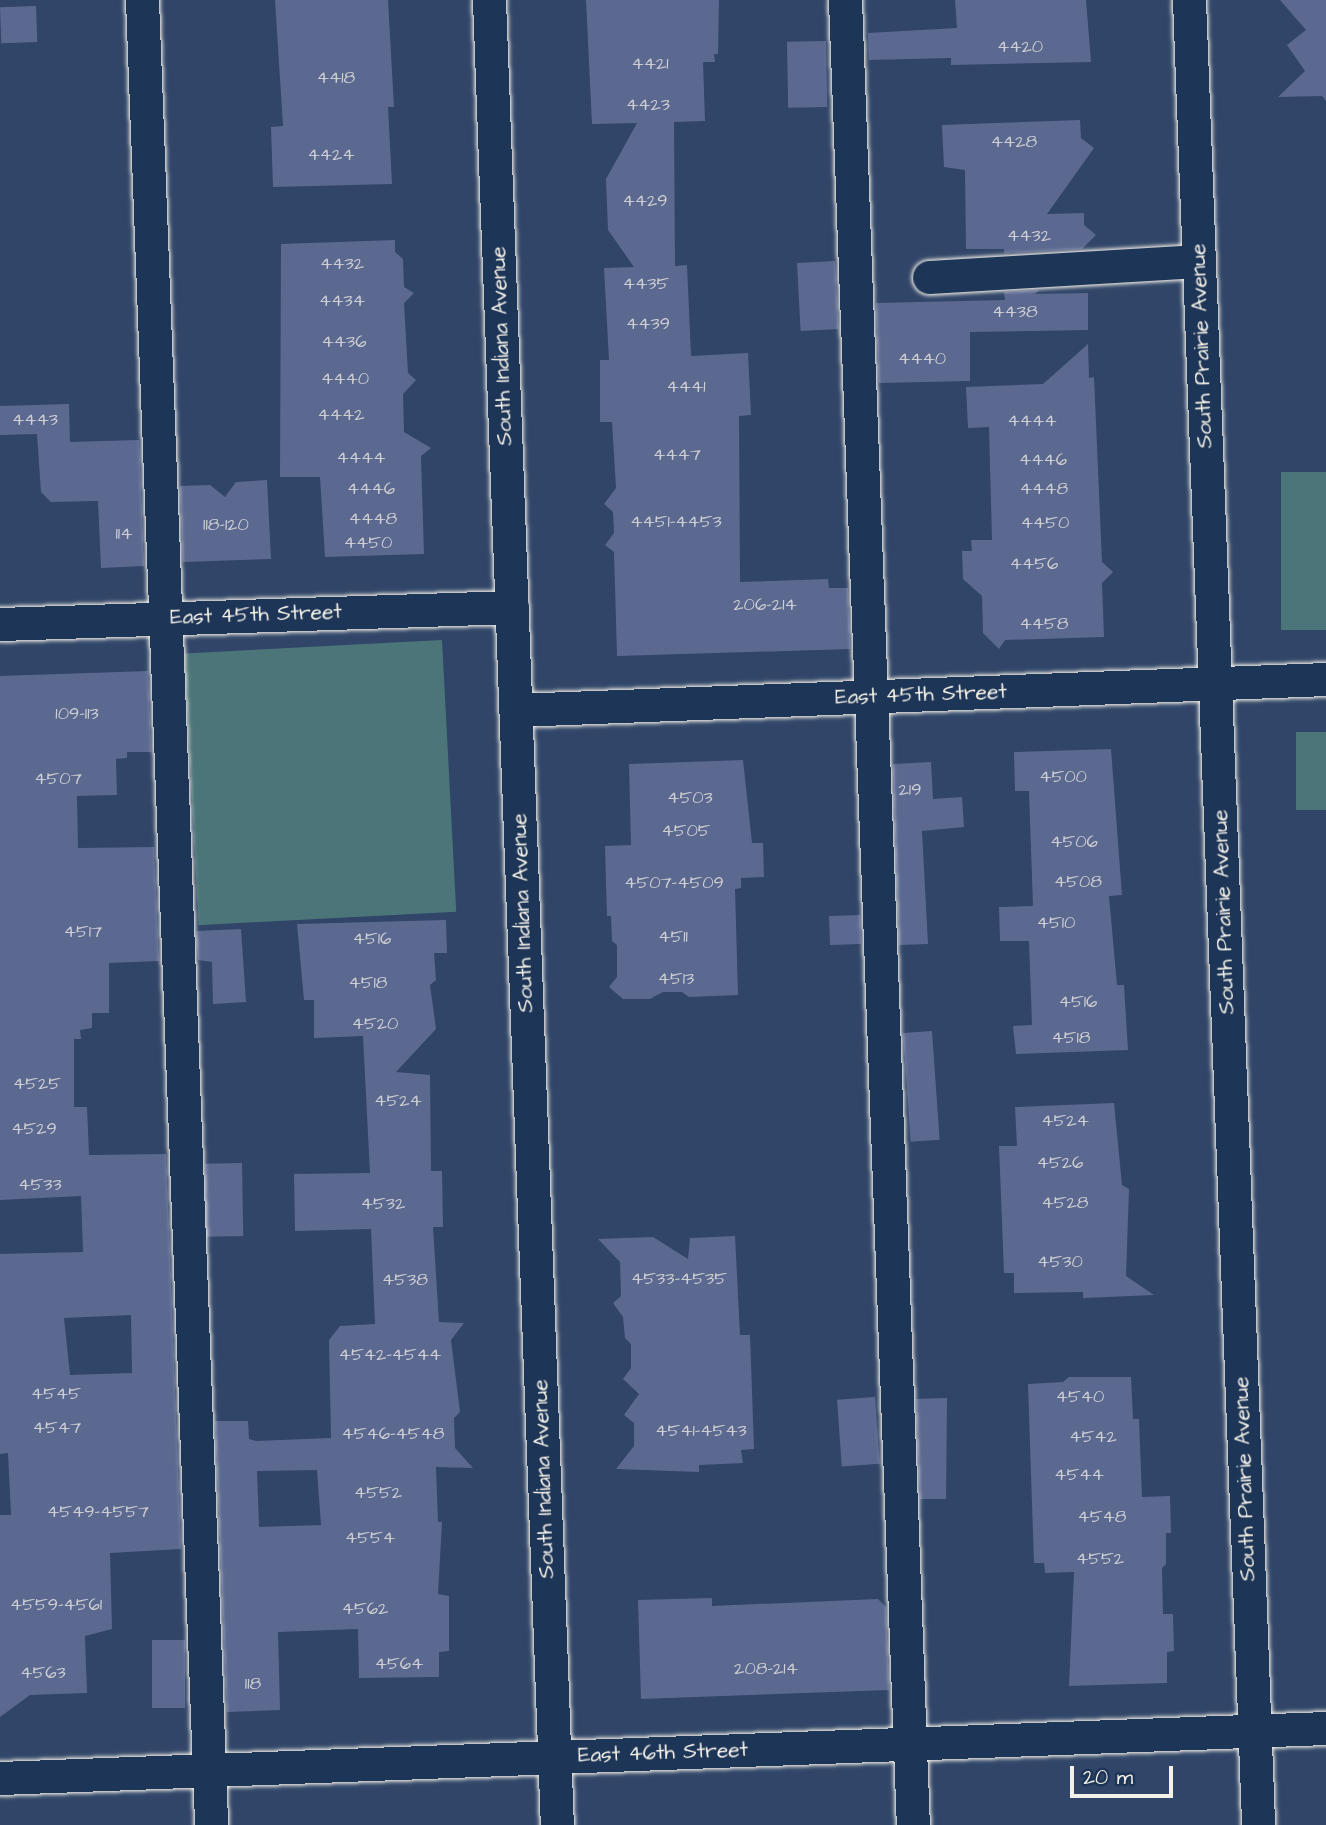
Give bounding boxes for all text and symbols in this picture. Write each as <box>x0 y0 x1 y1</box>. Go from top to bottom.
house number: 4420 <box>997 36 1043 58</box>
house number: 4421 <box>631 53 669 75</box>
house number: 4418 <box>317 67 355 89</box>
house number: 4423 <box>626 94 670 116</box>
house number: 4428 <box>991 131 1037 153</box>
house number: 4424 <box>307 144 355 166</box>
house number: 4429 <box>622 190 668 212</box>
house number: 4432 <box>1007 225 1051 247</box>
street label: South Prairie Avenue <box>1186 243 1218 449</box>
street label: South Indiana Avenue <box>486 246 518 446</box>
house number: 4432 <box>320 253 364 275</box>
house number: 4435 <box>623 273 669 295</box>
house number: 4434 <box>319 290 365 312</box>
house number: 4438 <box>992 301 1038 323</box>
house number: 4439 <box>626 313 670 335</box>
house number: 4436 <box>322 331 366 353</box>
house number: 4440 <box>898 348 946 370</box>
house number: 4440 <box>321 368 369 390</box>
house number: 4441 <box>666 376 706 398</box>
house number: 4442 <box>317 404 365 426</box>
house number: 4443 <box>12 409 58 431</box>
house number: 4444 <box>1007 410 1057 432</box>
house number: 4447 <box>653 444 701 466</box>
house number: 4444 <box>336 447 386 469</box>
house number: 4446 <box>1019 449 1067 471</box>
house number: 4446 <box>347 478 395 500</box>
house number: 4448 <box>1020 478 1068 500</box>
house number: 4448 <box>349 508 397 530</box>
house number: 4451-4453 <box>630 511 722 533</box>
house number: 4450 <box>1021 512 1069 534</box>
house number: 118-120 <box>203 514 249 536</box>
house number: 114 <box>116 523 132 545</box>
house number: 4450 <box>344 532 392 554</box>
house number: 4456 <box>1010 553 1058 575</box>
house number: 206-214 <box>733 594 797 616</box>
street label: East 45th Street <box>170 599 342 631</box>
house number: 4458 <box>1020 613 1068 635</box>
street label: East 45th Street <box>835 679 1007 711</box>
house number: 109-113 <box>55 703 99 725</box>
house number: 4500 <box>1039 766 1087 788</box>
house number: 4507 <box>34 768 82 790</box>
house number: 219 <box>899 779 921 801</box>
house number: 4503 <box>667 787 713 809</box>
street label: South Prairie Avenue <box>1208 809 1240 1015</box>
street label: South Indiana Avenue <box>507 813 539 1013</box>
house number: 4505 <box>661 820 711 842</box>
house number: 4506 <box>1050 831 1098 853</box>
house number: 4508 <box>1054 871 1102 893</box>
house number: 4507-4509 <box>624 872 724 894</box>
house number: 4510 <box>1037 912 1075 934</box>
house number: 4517 <box>64 921 102 943</box>
house number: 4511 <box>658 926 688 948</box>
house number: 4516 <box>353 928 391 950</box>
house number: 4513 <box>658 968 694 990</box>
house number: 4518 <box>349 972 387 994</box>
house number: 4516 <box>1059 991 1097 1013</box>
house number: 4520 <box>352 1013 398 1035</box>
house number: 4518 <box>1052 1027 1090 1049</box>
house number: 4525 <box>13 1073 61 1095</box>
house number: 4524 <box>374 1090 422 1112</box>
house number: 4524 <box>1041 1110 1089 1132</box>
house number: 4529 <box>11 1118 57 1140</box>
house number: 4526 <box>1037 1152 1083 1174</box>
house number: 4533 <box>18 1174 62 1196</box>
house number: 4528 <box>1042 1192 1088 1214</box>
house number: 4532 <box>361 1193 405 1215</box>
house number: 4530 <box>1037 1251 1083 1273</box>
house number: 4533-4535 <box>631 1268 727 1290</box>
house number: 4538 <box>382 1269 428 1291</box>
house number: 4542-4544 <box>339 1344 441 1366</box>
street label: South Prairie Avenue <box>1229 1376 1261 1582</box>
street label: South Indiana Avenue <box>528 1379 560 1579</box>
house number: 4545 <box>31 1383 81 1405</box>
house number: 4540 <box>1056 1386 1104 1408</box>
house number: 4547 <box>33 1417 81 1439</box>
house number: 4541-4543 <box>655 1420 747 1442</box>
house number: 4546-4548 <box>341 1423 445 1445</box>
house number: 4542 <box>1069 1426 1117 1448</box>
house number: 4544 <box>1054 1464 1104 1486</box>
house number: 4552 <box>354 1482 402 1504</box>
house number: 4549-4557 <box>47 1501 149 1523</box>
house number: 4548 <box>1078 1506 1126 1528</box>
house number: 4554 <box>345 1527 395 1549</box>
house number: 4552 <box>1076 1548 1124 1570</box>
house number: 4559-4561 <box>10 1594 102 1616</box>
house number: 4562 <box>342 1598 388 1620</box>
house number: 4564 <box>375 1653 423 1675</box>
house number: 208-214 <box>734 1658 798 1680</box>
house number: 4563 <box>20 1662 66 1684</box>
house number: 118 <box>245 1673 261 1695</box>
street label: East 46th Street <box>578 1737 748 1769</box>
scale bar <box>1074 1752 1177 1796</box>
text: 20 m <box>1083 1763 1133 1792</box>

